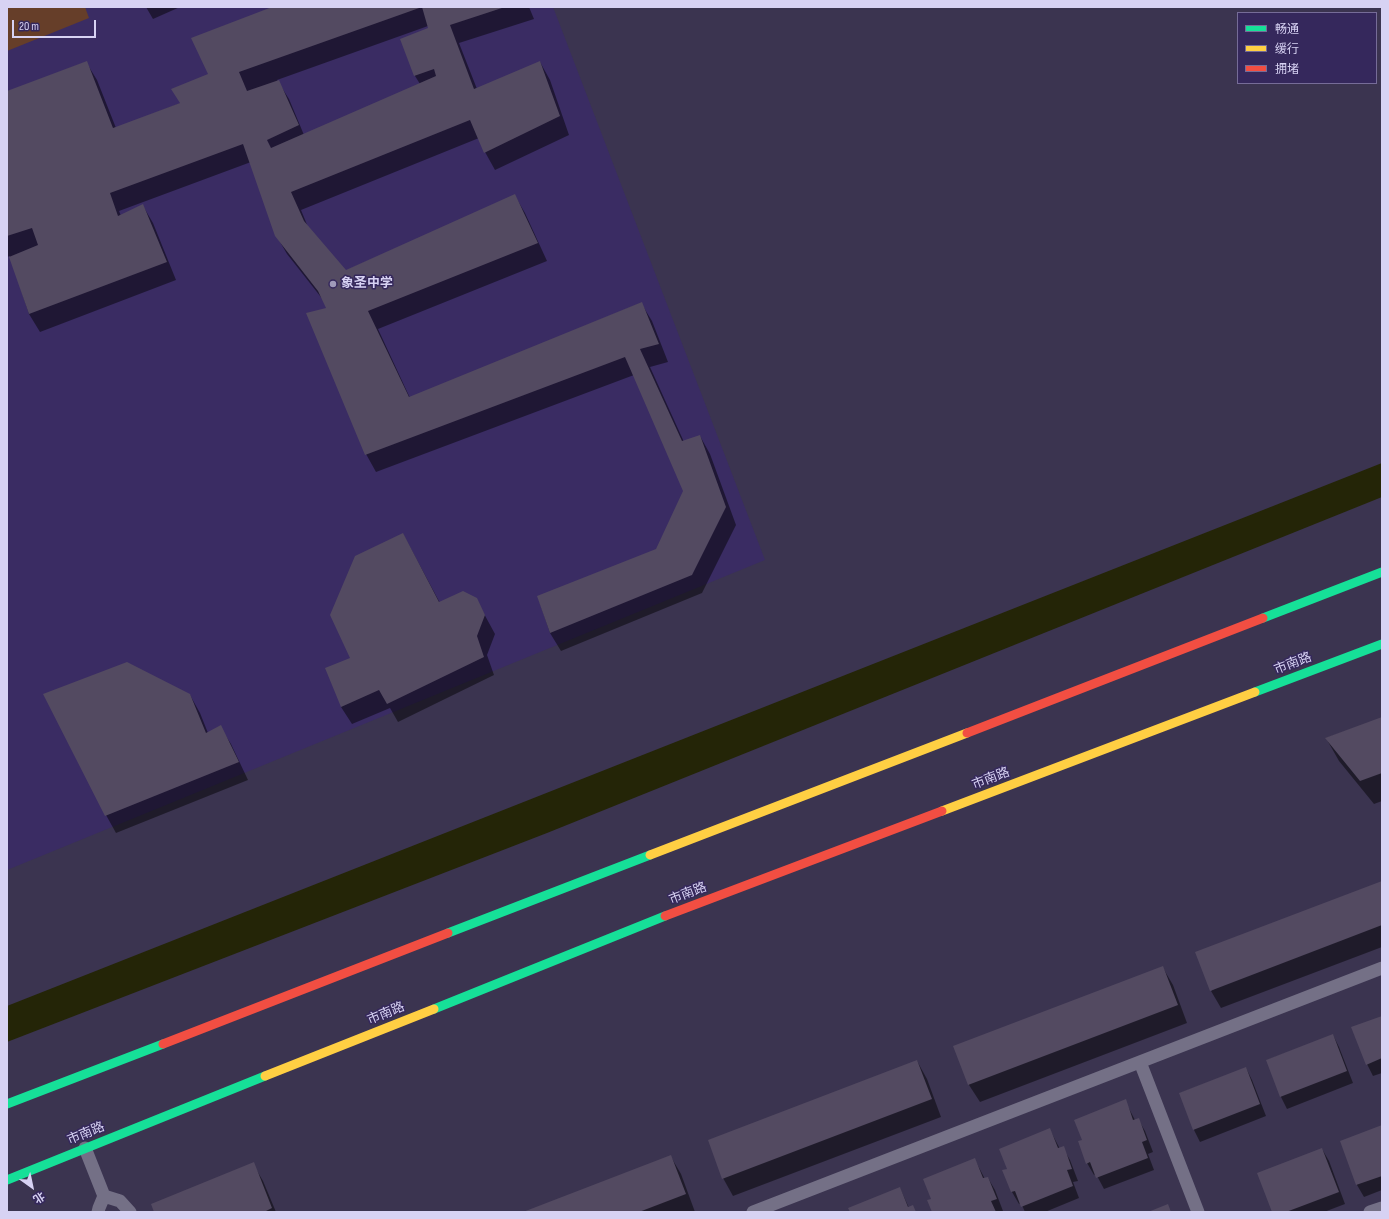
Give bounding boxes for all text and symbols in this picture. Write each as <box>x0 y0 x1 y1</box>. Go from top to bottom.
scale bar <box>14 12 98 38</box>
legend <box>1237 12 1377 84</box>
text: 20 m <box>19 19 39 34</box>
text: 畅通 <box>1275 22 1299 37</box>
text: 缓行 <box>1275 42 1299 57</box>
text: 拥堵 <box>1275 62 1299 77</box>
place label: 象圣中学 <box>341 276 393 292</box>
marker: 象圣中学 <box>328 279 338 289</box>
street label: 市南路 <box>1272 650 1314 678</box>
street label: 市南路 <box>970 765 1012 793</box>
street label: 市南路 <box>667 880 709 908</box>
street label: 市南路 <box>365 999 407 1029</box>
street label: 市南路 <box>65 1119 107 1149</box>
north arrow <box>12 1167 52 1207</box>
text: 北 <box>31 1189 47 1206</box>

